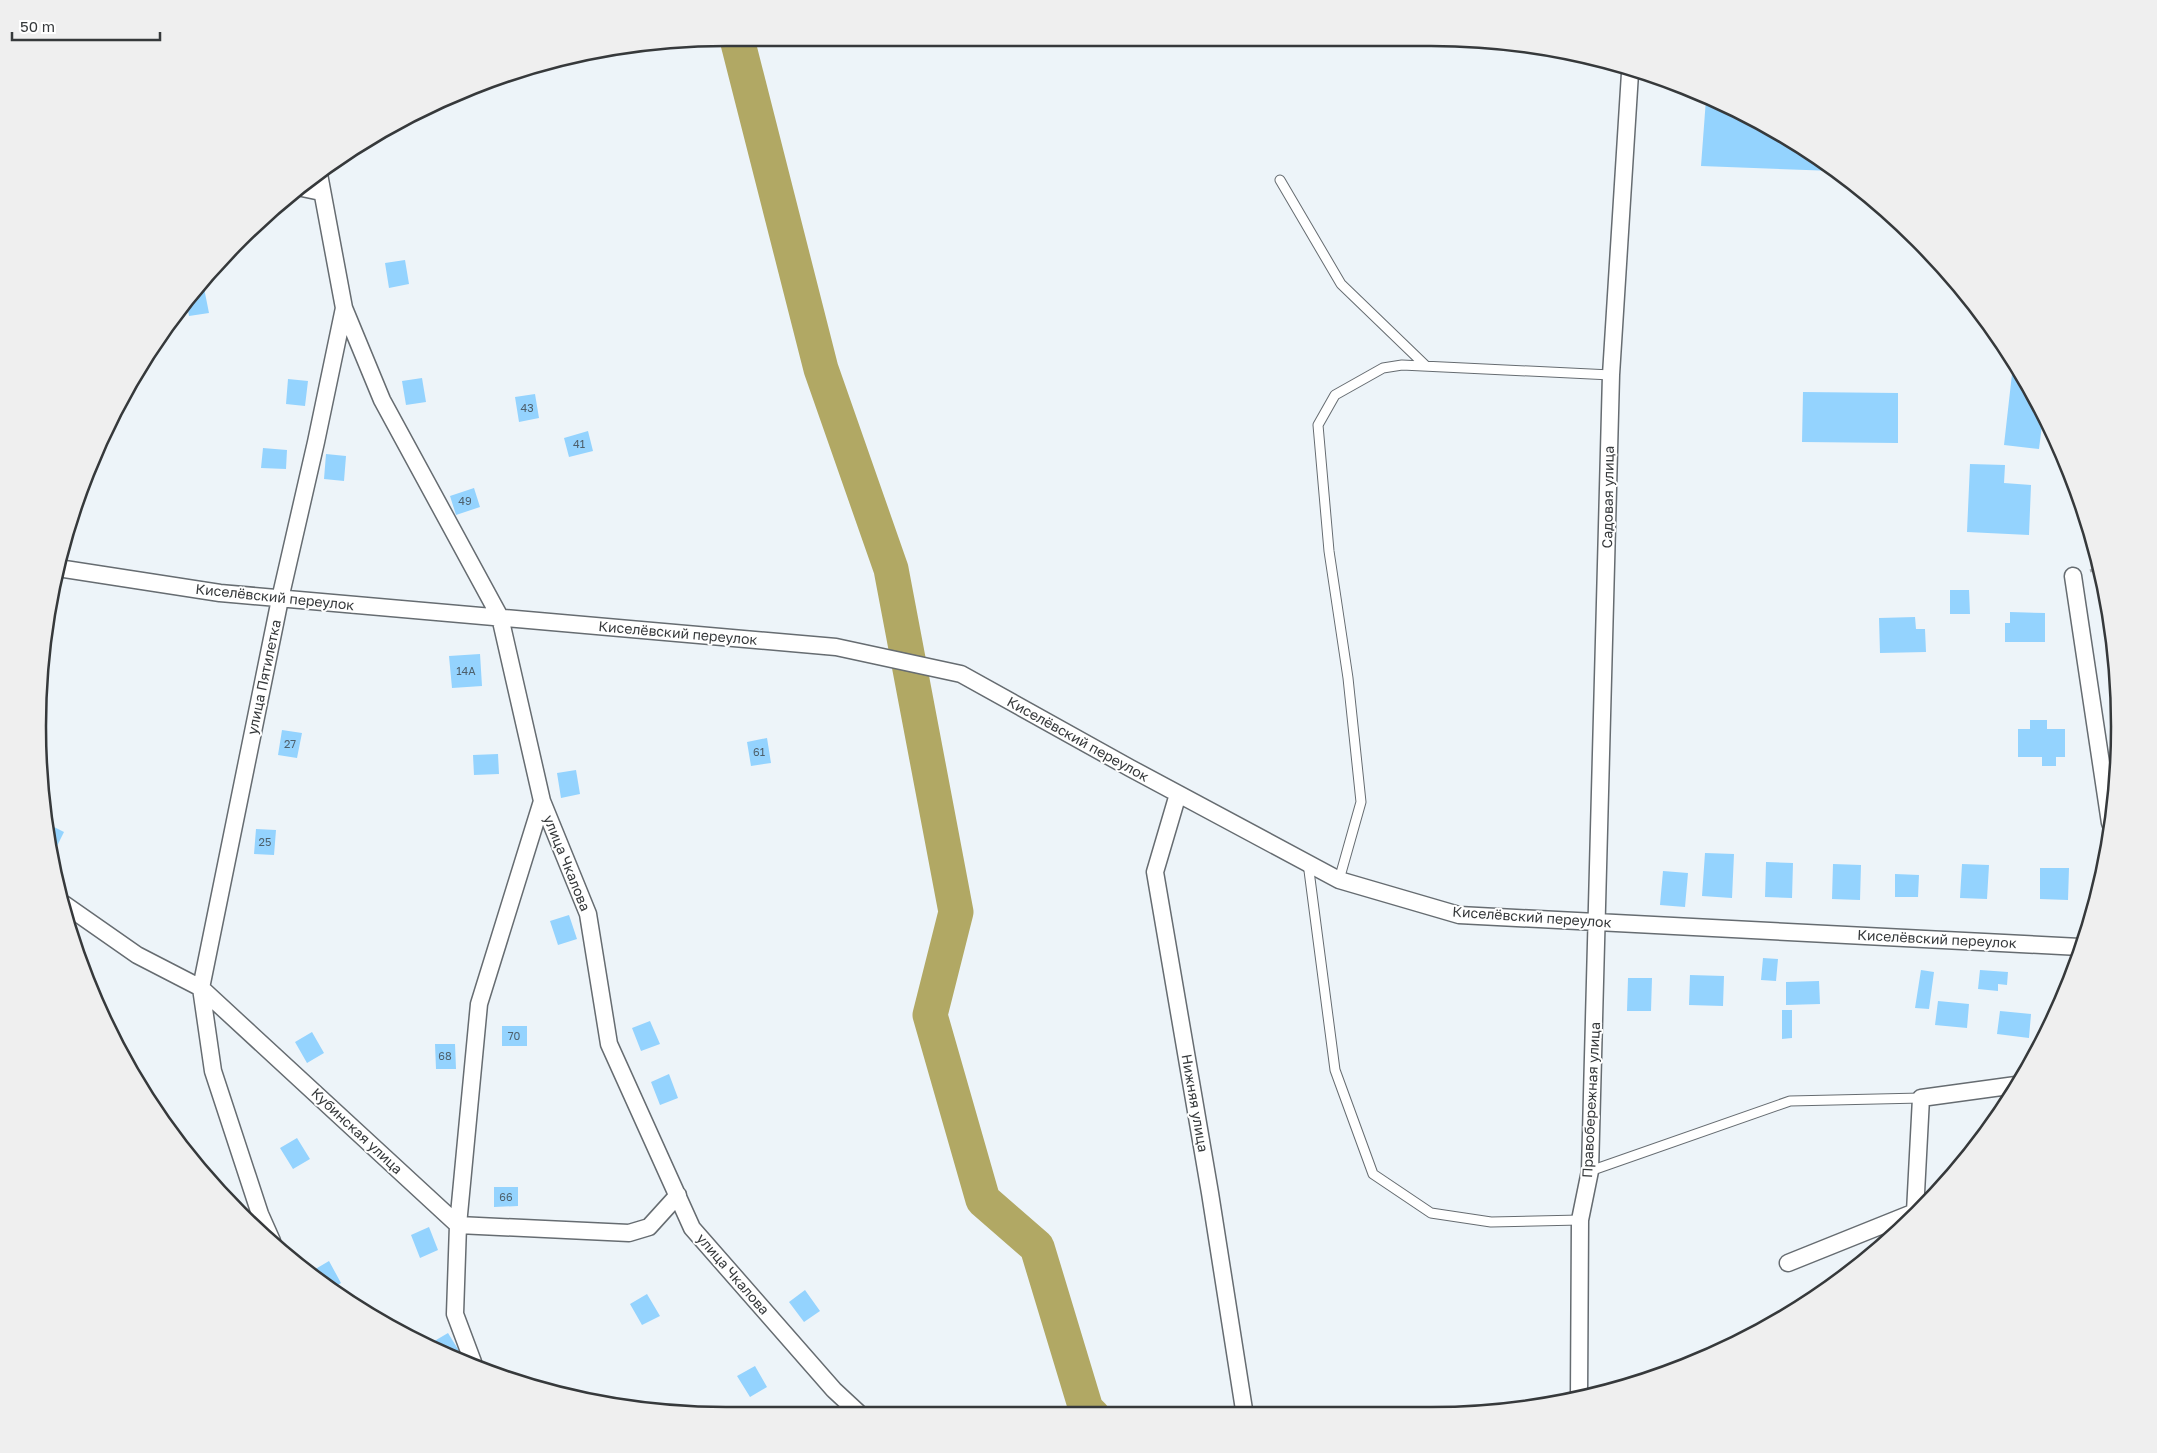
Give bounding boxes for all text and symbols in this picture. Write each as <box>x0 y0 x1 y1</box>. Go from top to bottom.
scale bar <box>12 10 160 42</box>
text: 50 m <box>20 17 55 35</box>
house number: 43 <box>520 401 534 414</box>
house number: 41 <box>573 437 585 450</box>
street label: Садовая улица <box>1598 446 1617 548</box>
house number: 49 <box>458 494 472 507</box>
street label: Киселёвский переулок <box>195 580 355 613</box>
street label: Киселёвский переулок <box>598 617 758 648</box>
street label: улица Пятилетка <box>243 618 284 736</box>
house number: 14А <box>456 664 476 677</box>
street label: Киселёвский переулок <box>1004 692 1152 785</box>
house number: 27 <box>284 737 296 750</box>
house number: 61 <box>753 745 765 758</box>
street label: улица Чкалова <box>540 812 594 913</box>
house number: 25 <box>259 835 271 848</box>
street label: Киселёвский переулок <box>1452 902 1612 931</box>
street label: Киселёвский переулок <box>1857 926 2017 951</box>
street label: Правобережная улица <box>1578 1021 1603 1179</box>
house number: 70 <box>508 1029 521 1042</box>
house number: 68 <box>438 1049 452 1062</box>
street label: Нижняя улица <box>1178 1052 1212 1153</box>
street label: Кубинская улица <box>308 1084 406 1177</box>
house number: 66 <box>499 1190 513 1203</box>
street label: улица Чкалова <box>693 1230 773 1318</box>

